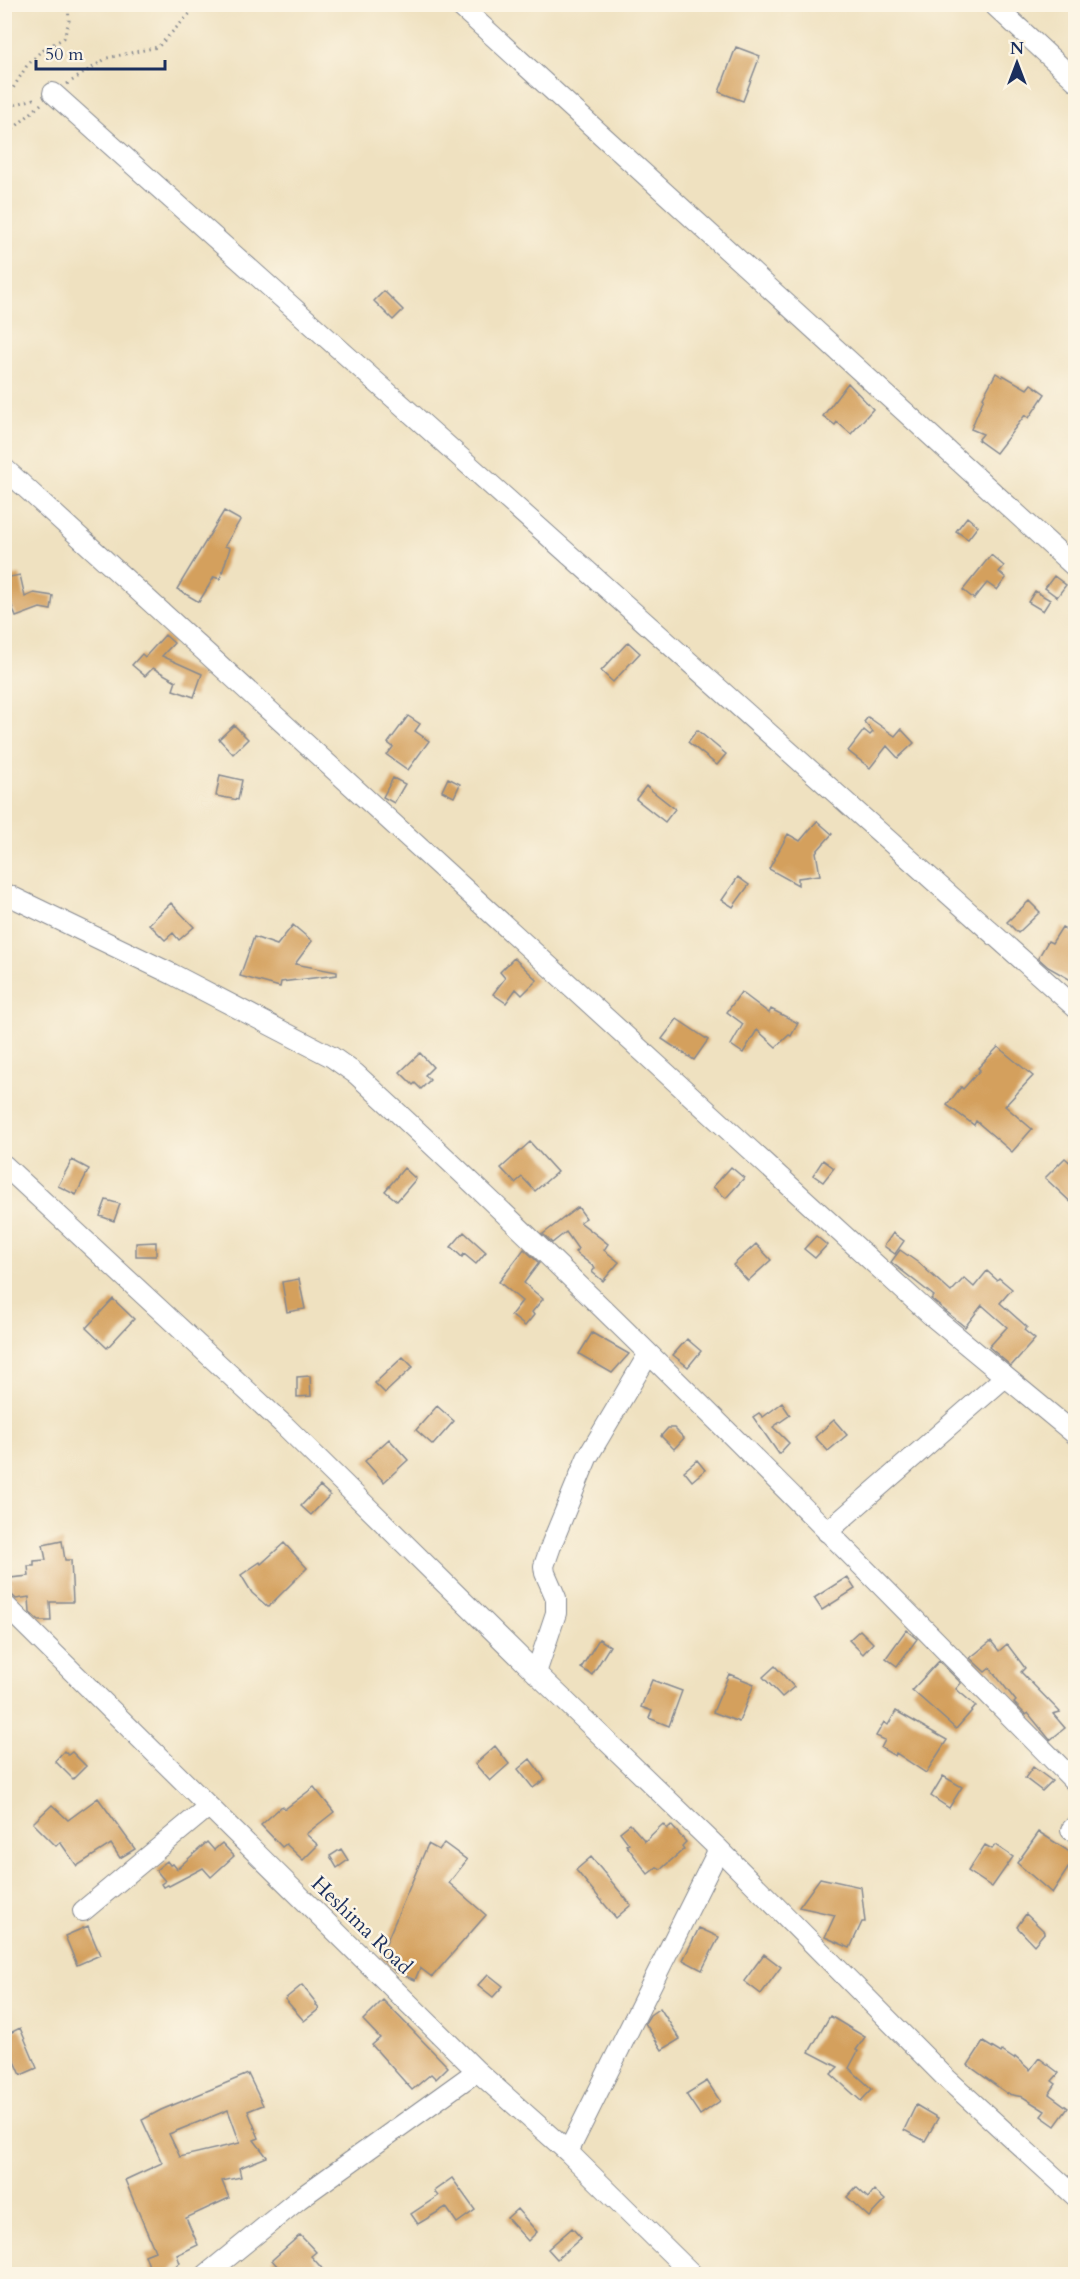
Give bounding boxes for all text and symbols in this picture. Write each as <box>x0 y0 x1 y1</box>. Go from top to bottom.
scale bar <box>36 33 165 71</box>
north arrow <box>987 33 1047 93</box>
text: N <box>1010 38 1024 60</box>
text: 50 m <box>45 42 84 67</box>
street label: Heshima Road <box>305 1870 419 1981</box>

